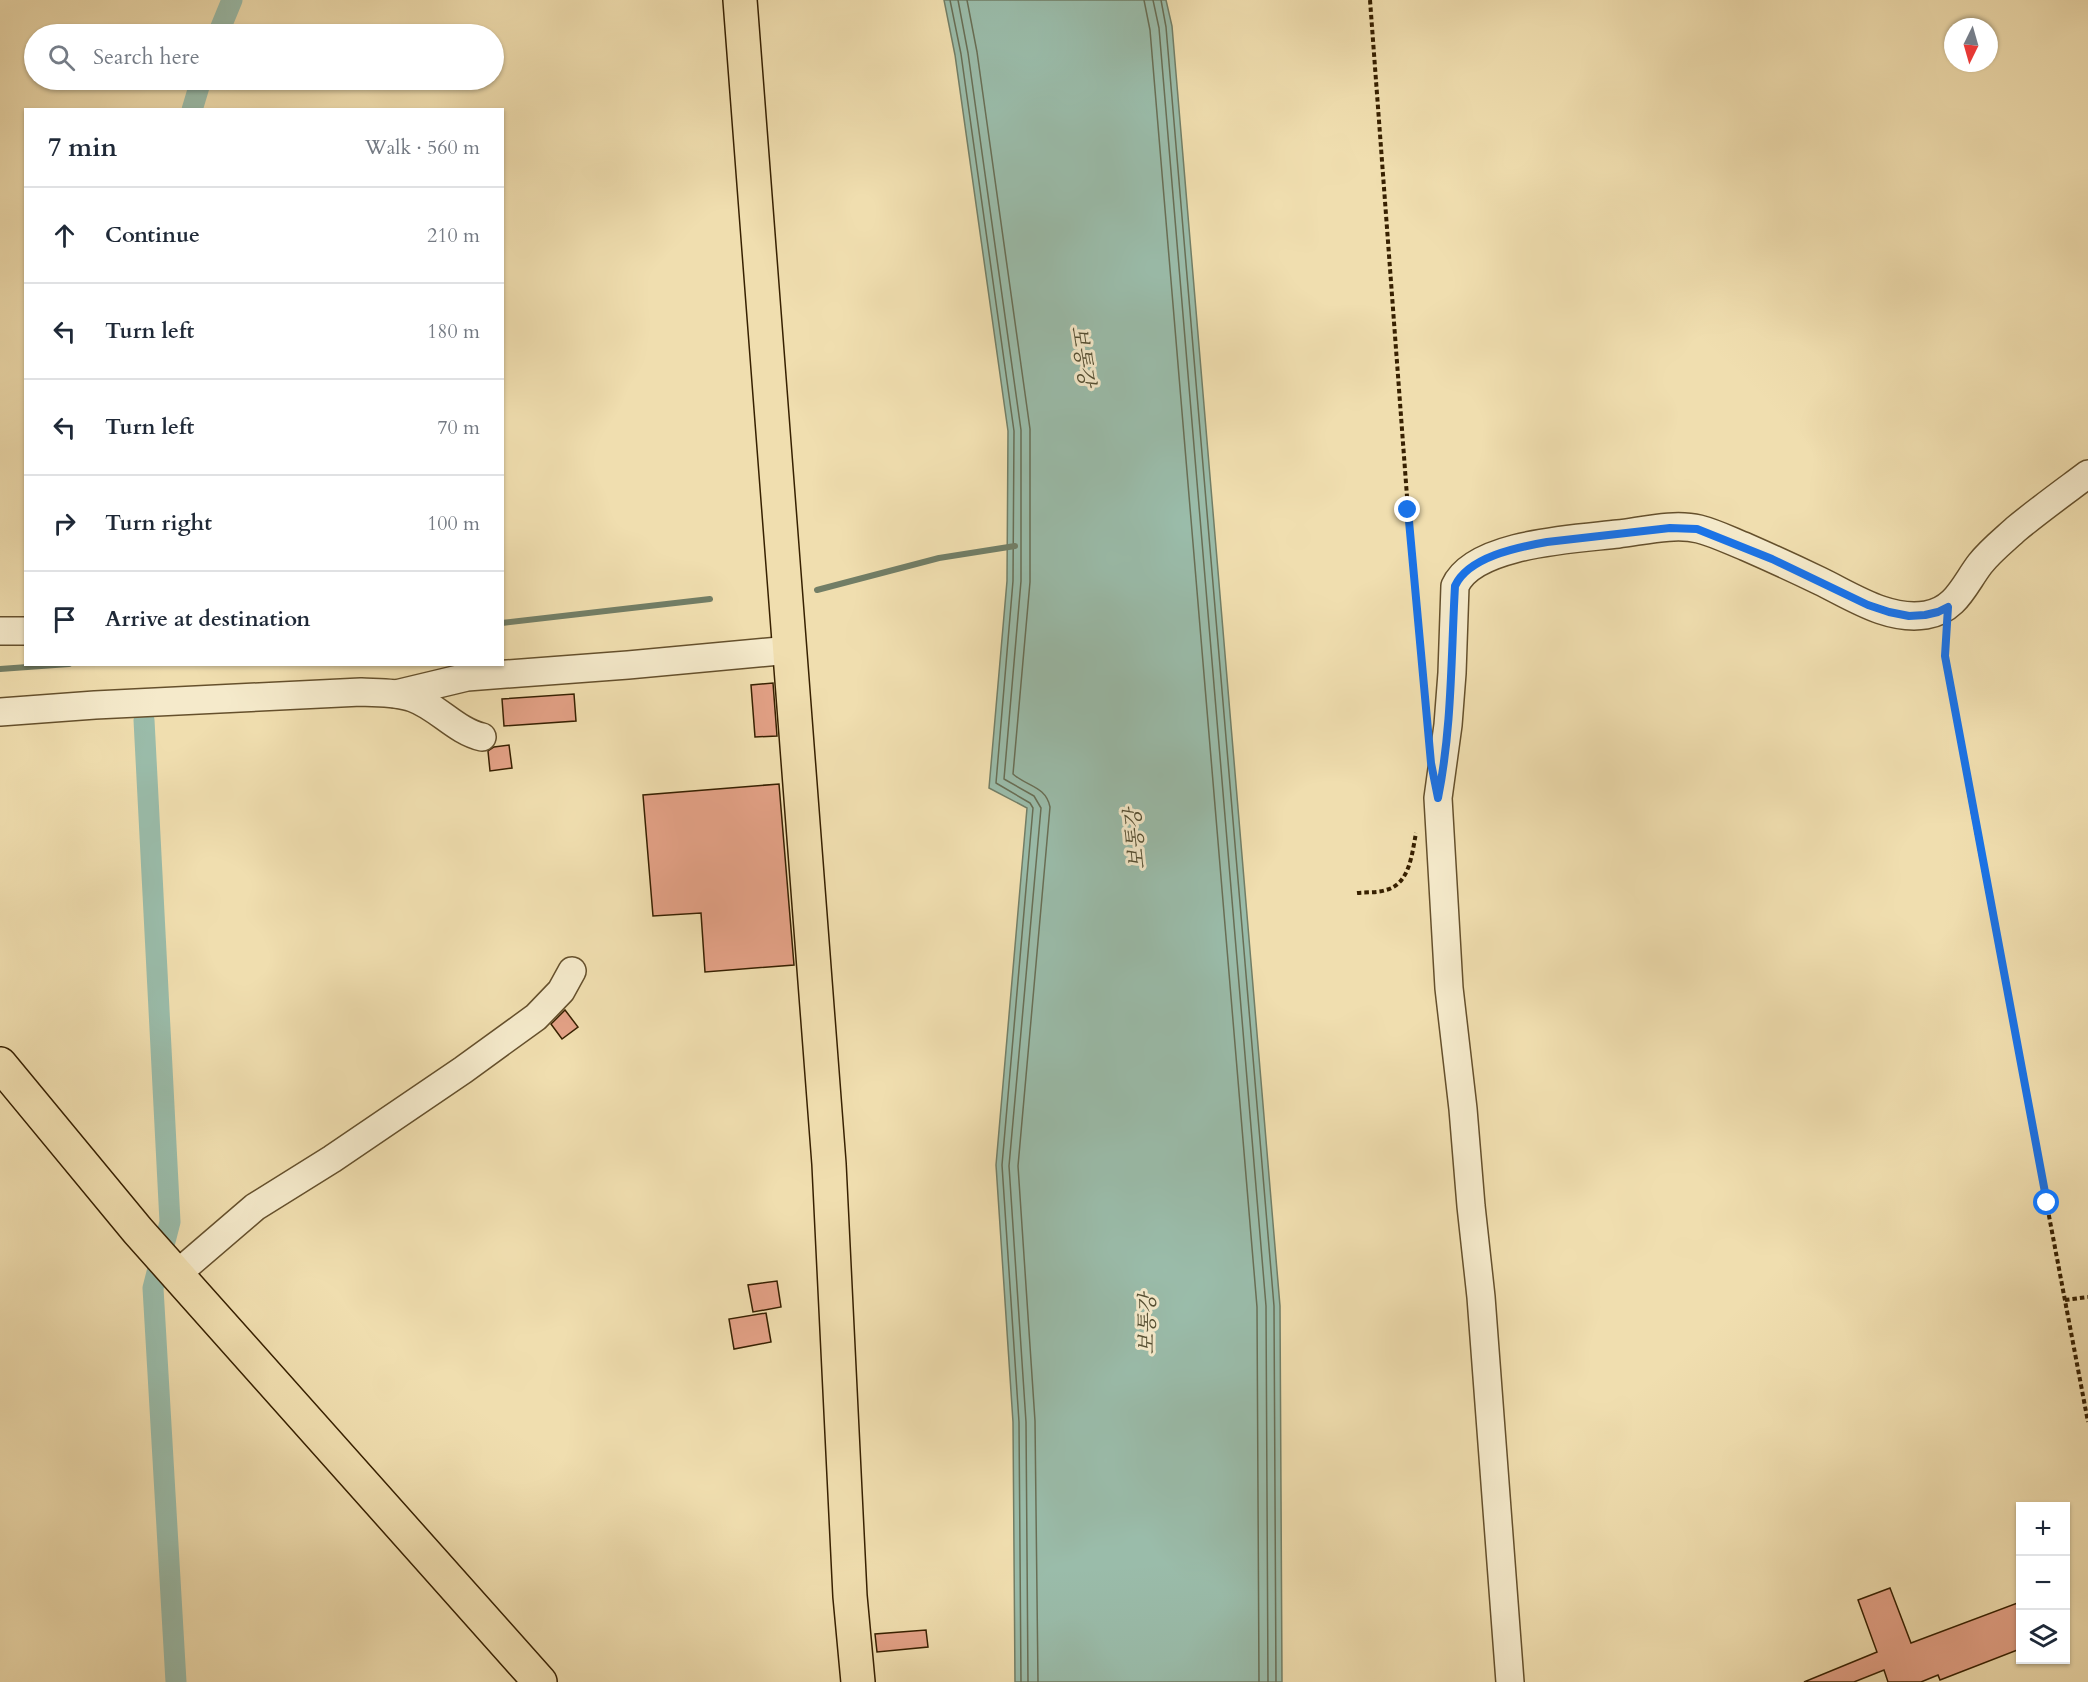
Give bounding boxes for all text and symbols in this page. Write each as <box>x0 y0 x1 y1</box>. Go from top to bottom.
north arrow <box>1944 18 1998 72</box>
search box <box>24 24 504 90</box>
icon: search <box>45 41 78 74</box>
text: Search here <box>93 42 200 72</box>
text: 7 min <box>48 130 117 165</box>
text: Walk · 560 m <box>365 134 480 161</box>
icon: ahead <box>48 219 81 252</box>
text: Continue <box>105 220 200 250</box>
text: 210 m <box>427 222 480 249</box>
icon: left <box>48 315 81 348</box>
text: Turn left <box>105 316 194 346</box>
text: 180 m <box>427 318 480 345</box>
water label: 보통강 <box>1064 324 1101 391</box>
icon: left <box>48 411 81 444</box>
text: Turn left <box>105 412 194 442</box>
text: 70 m <box>437 414 480 441</box>
route end <box>1394 496 1420 522</box>
icon: right <box>48 507 81 540</box>
text: Turn right <box>105 508 212 538</box>
text: 100 m <box>427 510 480 537</box>
icon: arrive <box>48 603 81 636</box>
text: Arrive at destination <box>105 604 310 634</box>
water label: 보통강 <box>1118 805 1153 871</box>
route start <box>2033 1189 2059 1215</box>
water label: 보통강 <box>1132 1291 1163 1355</box>
map controls <box>2016 1502 2070 1664</box>
button: + <box>2016 1502 2070 1556</box>
button: − <box>2016 1556 2070 1610</box>
button: layers <box>2016 1610 2070 1664</box>

